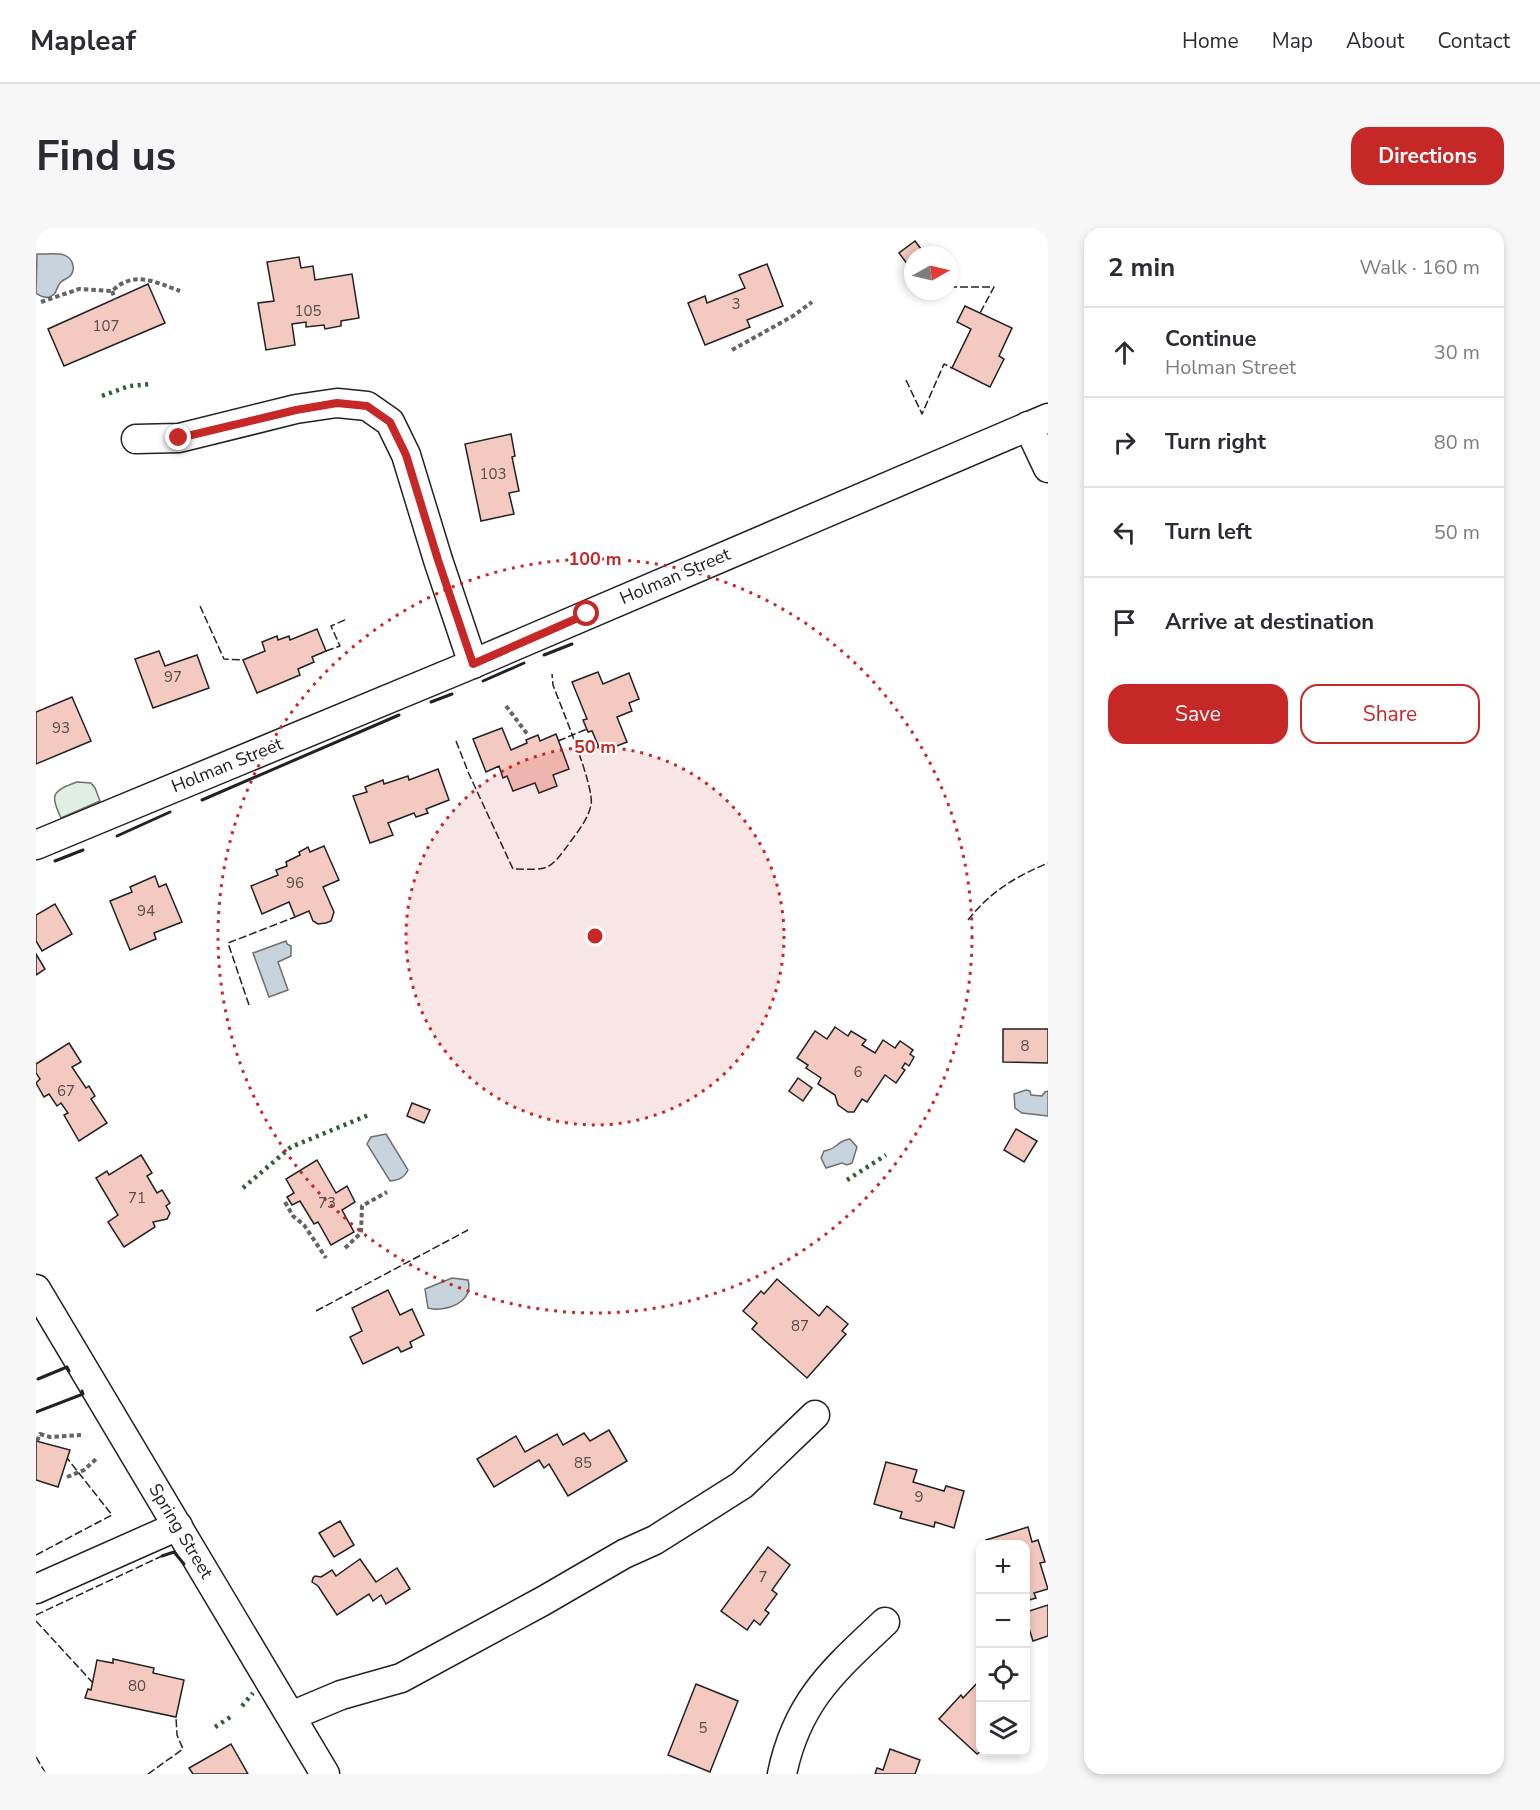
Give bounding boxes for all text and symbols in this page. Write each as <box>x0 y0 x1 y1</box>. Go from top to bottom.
text: Mapleaf <box>30 22 136 60</box>
text: Home <box>1182 27 1239 55</box>
text: Map <box>1272 27 1313 55</box>
text: About <box>1346 27 1404 55</box>
text: Contact <box>1437 27 1510 55</box>
button: Directions <box>1351 127 1504 185</box>
text: Find us <box>36 128 176 185</box>
north arrow <box>904 246 958 300</box>
text: 2 min <box>1108 250 1175 285</box>
text: Walk · 160 m <box>1360 254 1480 281</box>
house number: 3 <box>731 294 741 314</box>
house number: 105 <box>294 301 322 321</box>
house number: 107 <box>92 316 120 336</box>
text: Continue <box>1165 324 1256 354</box>
icon: ahead <box>1108 336 1141 369</box>
text: 30 m <box>1434 339 1480 366</box>
text: Holman Street <box>1165 354 1296 381</box>
route end <box>165 424 191 450</box>
icon: right <box>1108 426 1141 459</box>
text: Turn right <box>1165 427 1266 457</box>
text: 80 m <box>1434 429 1480 456</box>
house number: 103 <box>479 464 507 484</box>
icon: left <box>1108 516 1141 549</box>
text: Turn left <box>1165 517 1252 547</box>
text: 50 m <box>1434 519 1480 546</box>
street label: Holman Street <box>616 542 735 610</box>
text: 100 m <box>568 547 622 571</box>
route start <box>573 600 599 626</box>
icon: arrive <box>1108 606 1141 639</box>
text: Arrive at destination <box>1165 607 1374 637</box>
house number: 97 <box>164 667 182 687</box>
button: Save <box>1108 684 1288 744</box>
button: Share <box>1300 684 1480 744</box>
house number: 93 <box>52 718 70 738</box>
street label: Holman Street <box>168 732 287 798</box>
text: 50 m <box>574 735 616 759</box>
house number: 96 <box>286 873 304 893</box>
house number: 94 <box>137 901 155 921</box>
centre of rings <box>585 926 605 946</box>
house number: 8 <box>1020 1036 1030 1056</box>
house number: 6 <box>853 1062 863 1082</box>
house number: 67 <box>57 1081 75 1101</box>
house number: 71 <box>128 1188 146 1208</box>
house number: 73 <box>318 1193 336 1213</box>
house number: 87 <box>791 1316 809 1336</box>
house number: 85 <box>574 1453 592 1473</box>
street label: Spring Street <box>143 1479 219 1584</box>
house number: 9 <box>914 1487 924 1507</box>
map controls <box>976 1540 1030 1756</box>
button: + <box>976 1540 1030 1594</box>
house number: 7 <box>758 1567 768 1587</box>
button: − <box>976 1594 1030 1648</box>
button: locate <box>976 1648 1030 1702</box>
house number: 80 <box>128 1676 146 1696</box>
button: layers <box>976 1702 1030 1756</box>
house number: 5 <box>698 1718 708 1738</box>

